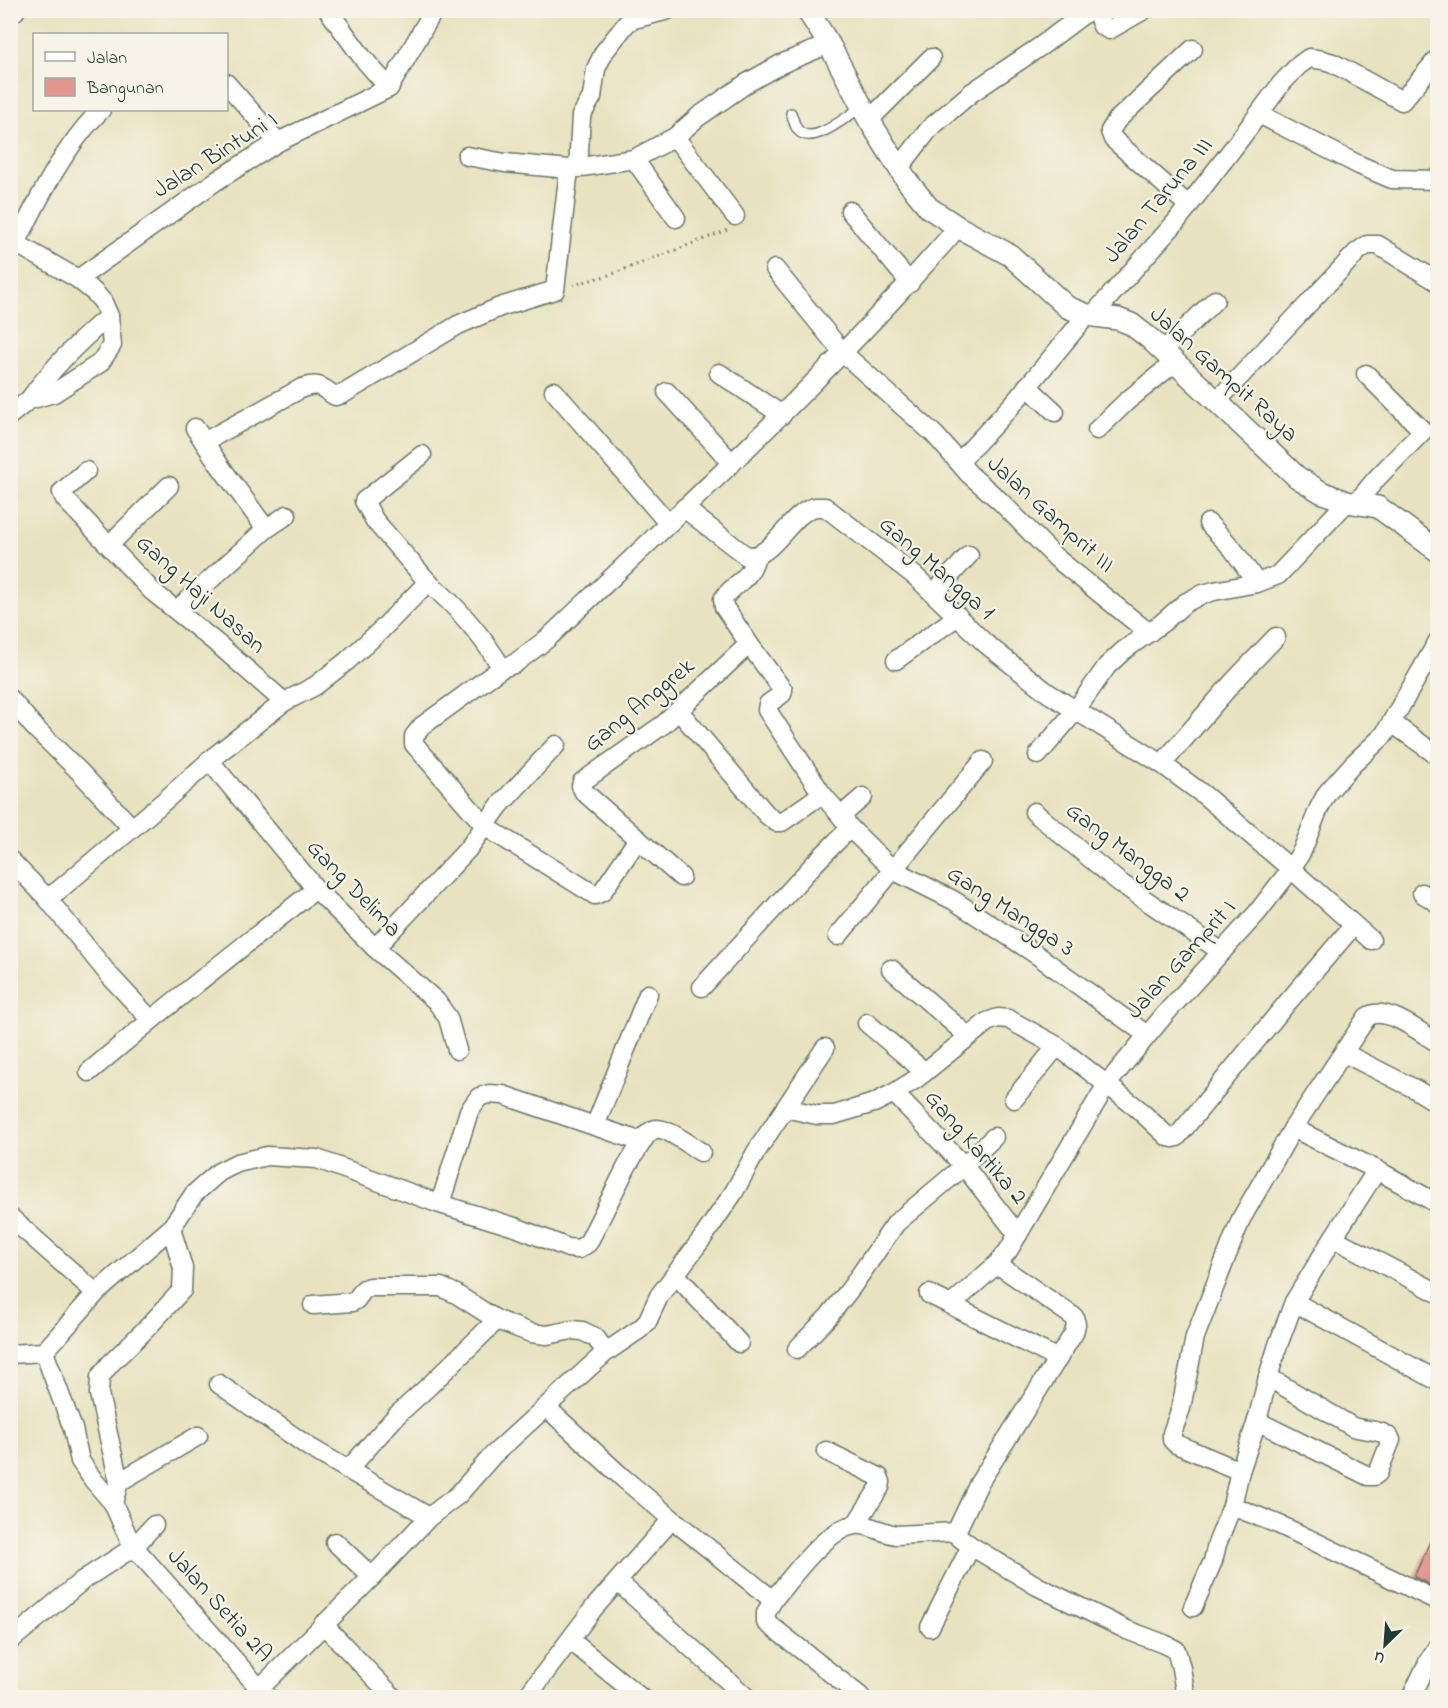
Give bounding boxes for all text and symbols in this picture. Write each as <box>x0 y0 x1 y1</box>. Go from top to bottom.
legend <box>33 33 228 111</box>
text: Jalan <box>87 46 127 72</box>
text: Bangunan <box>86 76 164 103</box>
street label: Jalan Bintuni I <box>147 104 285 208</box>
street label: Jalan Taruna III <box>1096 130 1222 272</box>
street label: Jalan Gampit Raya <box>1140 298 1305 452</box>
street label: Jalan Gamprit III <box>978 448 1122 582</box>
street label: Gang Mangga 1 <box>870 508 1002 630</box>
street label: Gang Haji Nasan <box>127 527 273 663</box>
street label: Gang Anggrek <box>577 650 703 762</box>
street label: Gang Mangga 2 <box>1057 794 1197 912</box>
street label: Gang Delima <box>297 832 409 946</box>
street label: Gang Mangga 3 <box>939 857 1081 967</box>
street label: Jalan Gamprit I <box>1119 892 1245 1028</box>
street label: Gang Kartika 2 <box>915 1083 1035 1213</box>
street label: Jalan Setia 2A <box>158 1541 280 1671</box>
north arrow <box>1355 1615 1415 1675</box>
text: U <box>1370 1644 1389 1670</box>

